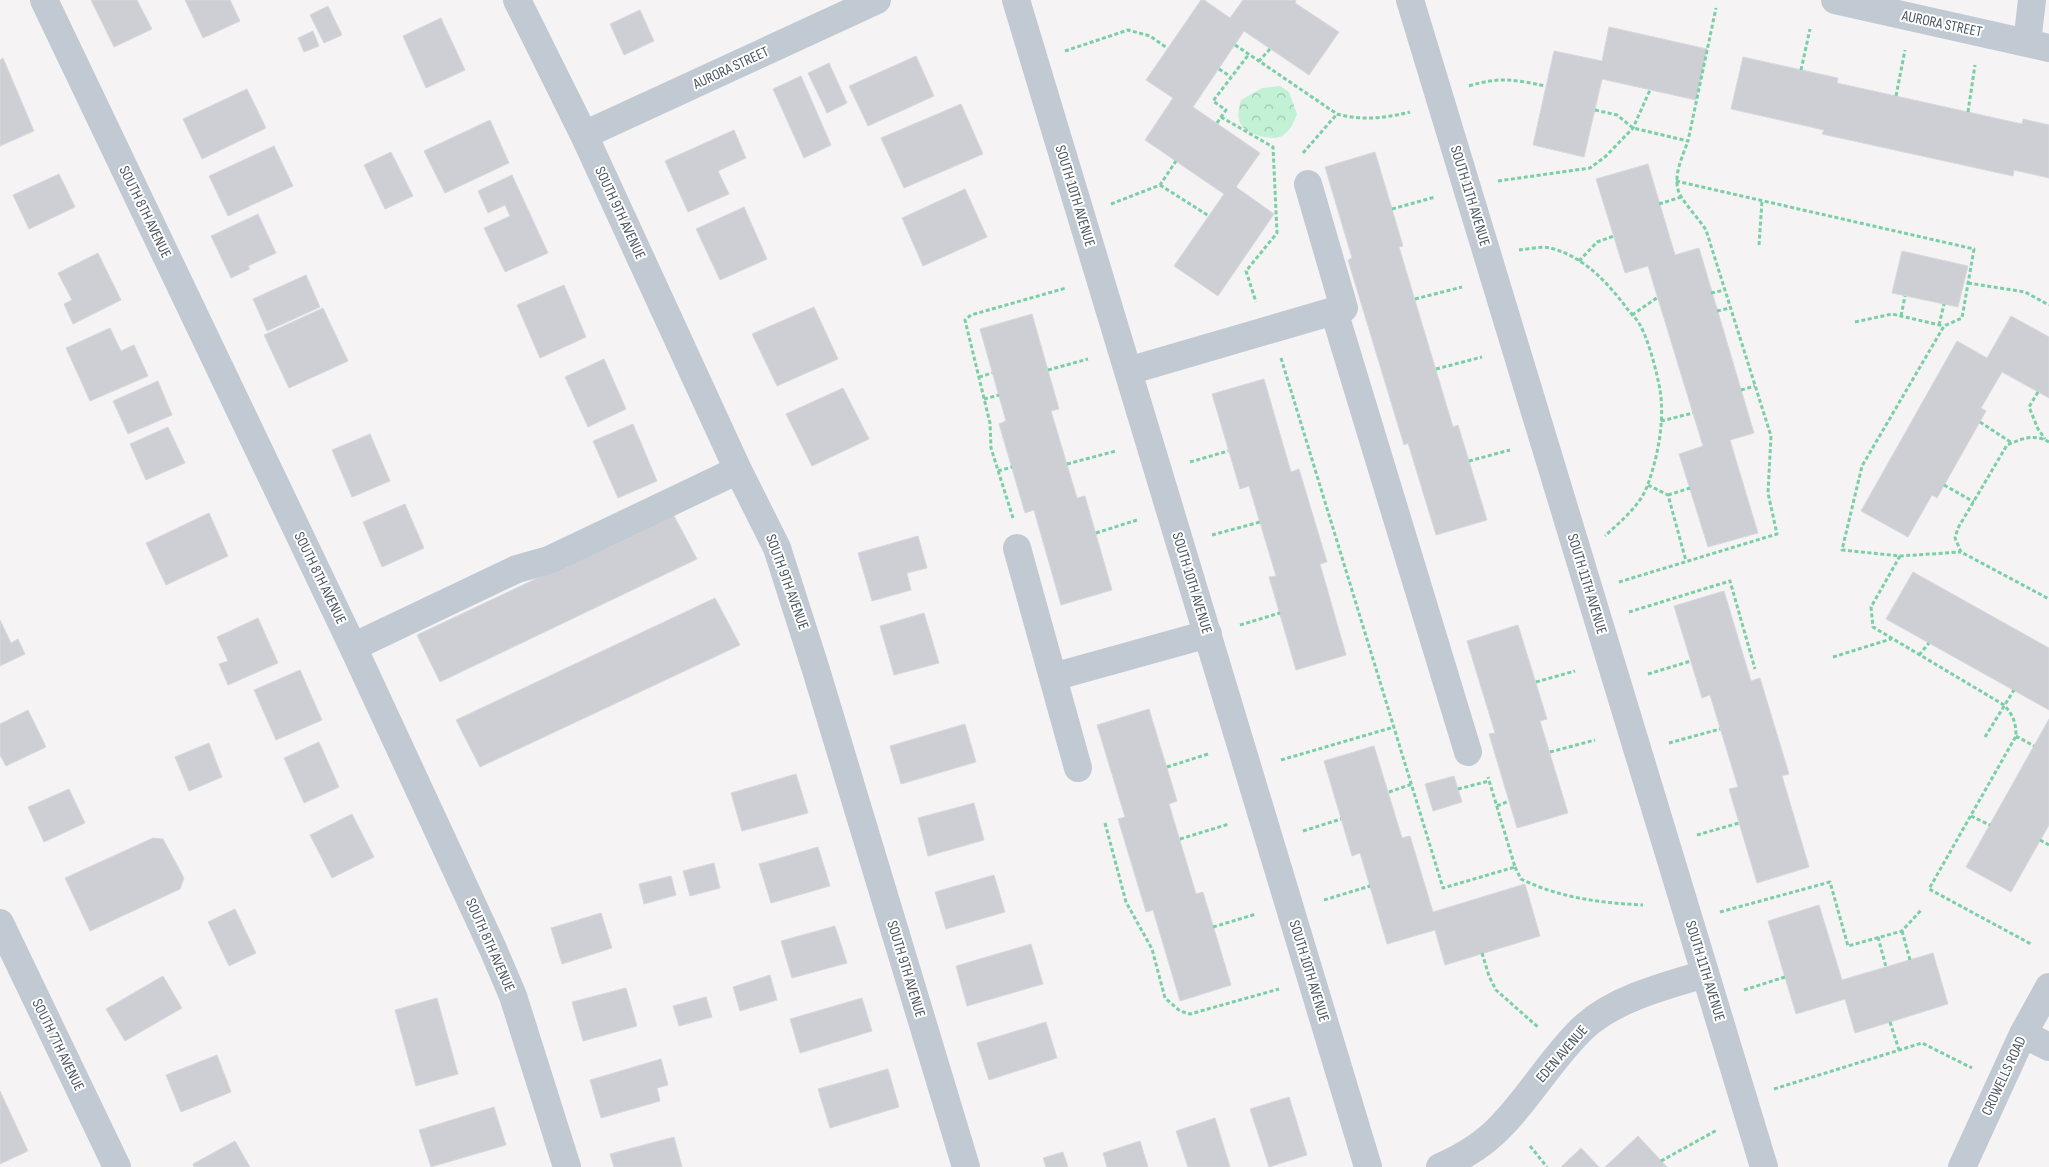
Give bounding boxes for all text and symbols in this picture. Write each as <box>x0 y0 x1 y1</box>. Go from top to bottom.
street label: AURORA STREET <box>1899 6 1984 42</box>
street label: AURORA STREET <box>689 42 772 94</box>
street label: SOUTH 10TH AVENUE <box>1051 143 1099 249</box>
street label: SOUTH 11TH AVENUE <box>1446 143 1494 249</box>
street label: SOUTH 8TH AVENUE <box>115 163 175 261</box>
street label: SOUTH 9TH AVENUE <box>590 164 650 262</box>
street label: SOUTH 8TH AVENUE <box>290 529 350 627</box>
street label: SOUTH 10TH AVENUE <box>1168 530 1216 636</box>
street label: SOUTH 11TH AVENUE <box>1563 531 1611 637</box>
street label: SOUTH 9TH AVENUE <box>761 532 813 632</box>
street label: SOUTH 8TH AVENUE <box>461 895 519 995</box>
street label: SOUTH 9TH AVENUE <box>882 918 930 1020</box>
street label: SOUTH 10TH AVENUE <box>1285 918 1333 1024</box>
street label: SOUTH 11TH AVENUE <box>1681 918 1729 1024</box>
street label: SOUTH 7TH AVENUE <box>28 996 88 1094</box>
street label: EDEN AVENUE <box>1532 1021 1592 1087</box>
street label: CROWELLS ROAD <box>1977 1033 2031 1119</box>

